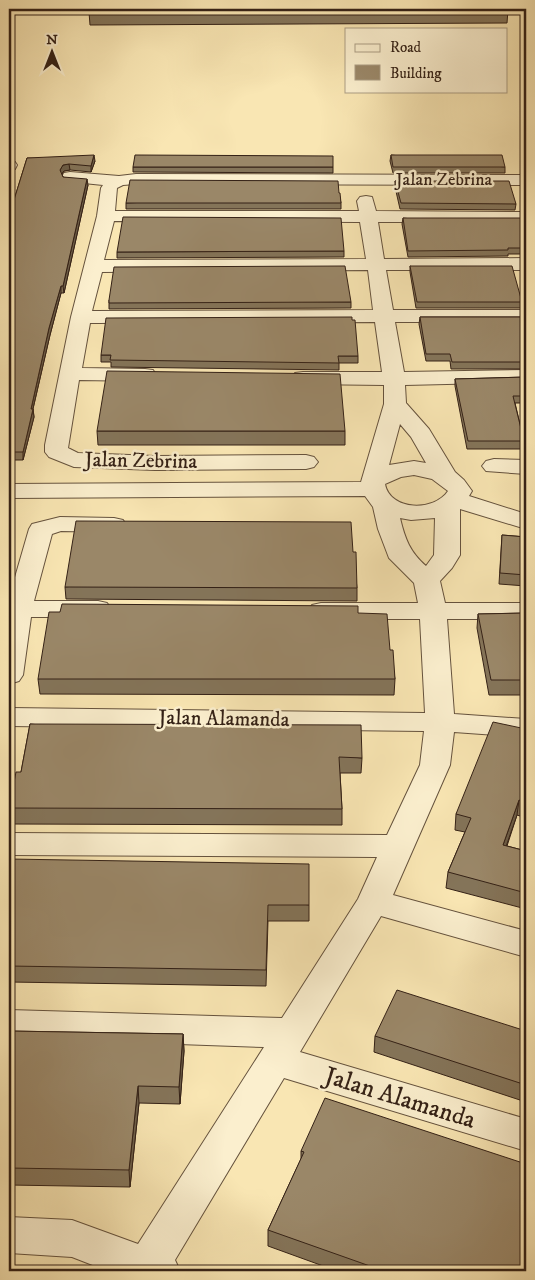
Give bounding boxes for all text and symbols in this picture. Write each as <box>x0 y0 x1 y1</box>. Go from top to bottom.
north arrow <box>28 28 78 78</box>
legend <box>345 28 508 92</box>
text: N <box>46 31 58 49</box>
text: Road <box>390 38 422 57</box>
text: Building <box>390 64 442 83</box>
street label: Jalan Zebrina <box>394 169 493 191</box>
street label: Jalan Zebrina <box>82 447 198 475</box>
street label: Jalan Alamanda <box>156 705 290 733</box>
street label: Jalan Alamanda <box>319 1060 480 1136</box>

